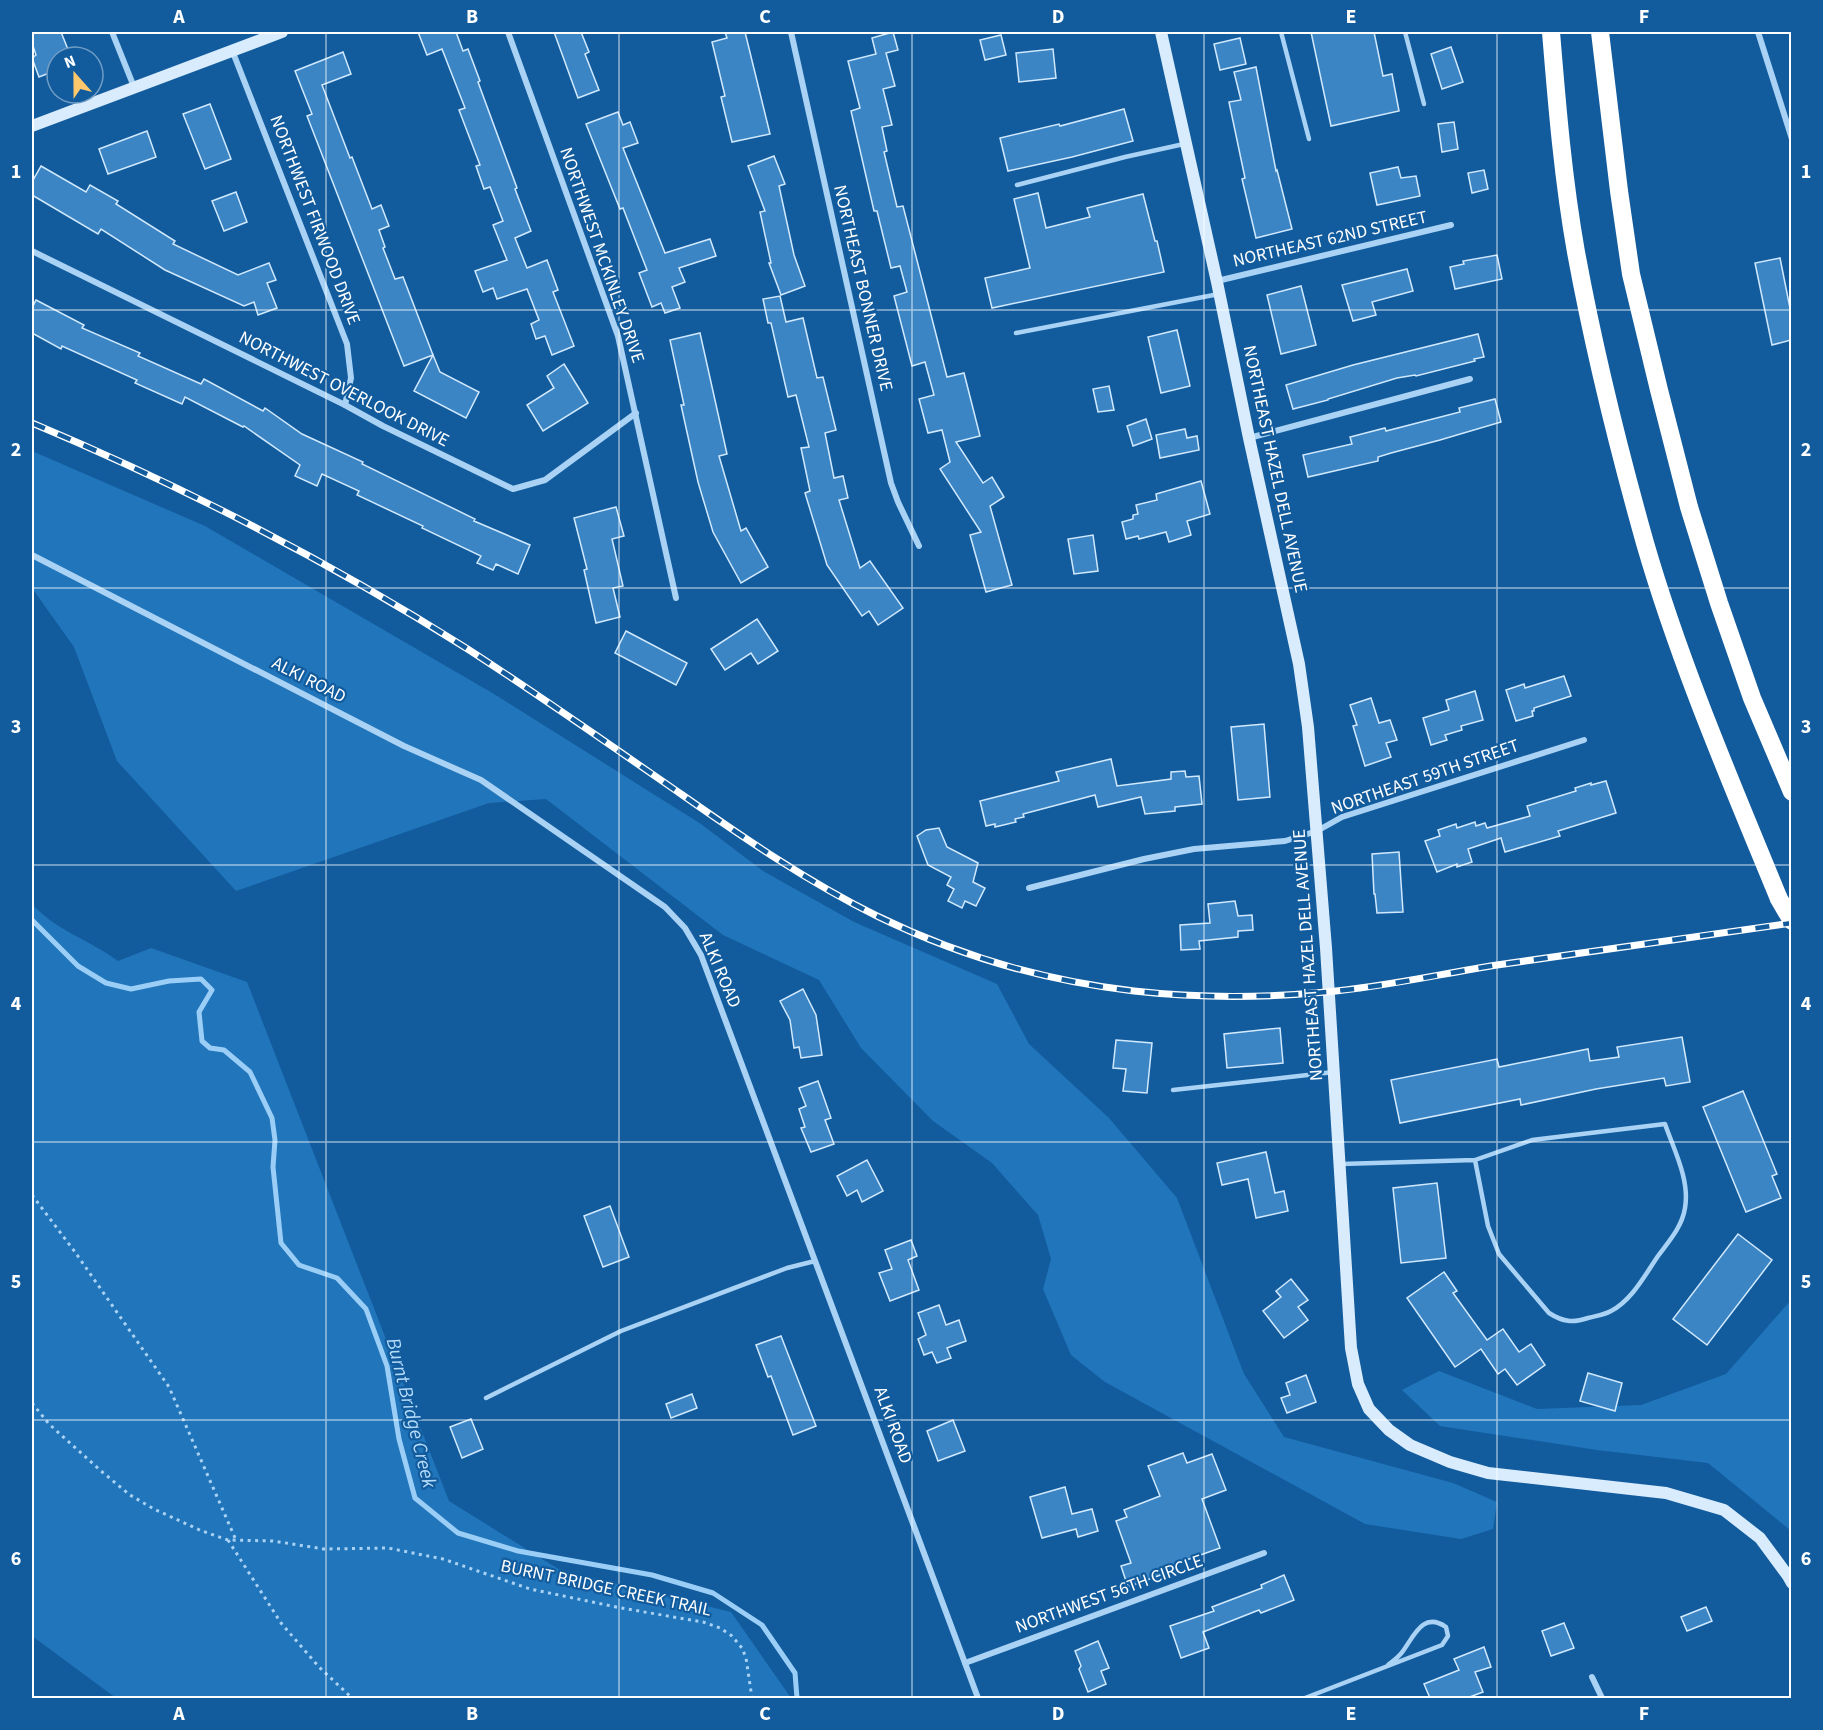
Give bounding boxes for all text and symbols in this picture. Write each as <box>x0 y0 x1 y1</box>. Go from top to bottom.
text: A <box>172 3 185 31</box>
text: B <box>466 3 478 31</box>
text: C <box>759 3 771 31</box>
text: D <box>1052 3 1064 31</box>
text: E <box>1346 3 1356 31</box>
text: F <box>1639 3 1649 31</box>
north arrow <box>45 45 105 105</box>
text: N <box>61 50 79 74</box>
street label: NORTHWEST FIRWOOD DRIVE <box>263 112 367 328</box>
street label: NORTHWEST MCKINLEY DRIVE <box>553 144 651 366</box>
text: 1 <box>11 158 21 186</box>
text: 1 <box>1801 158 1811 186</box>
street label: NORTHEAST BONNER DRIVE <box>827 183 899 393</box>
street label: NORTHEAST 62ND STREET <box>1230 204 1430 274</box>
street label: NORTHWEST OVERLOOK DRIVE <box>235 325 453 453</box>
street label: NORTHEAST HAZEL DELL AVENUE <box>1237 343 1313 595</box>
text: 2 <box>11 436 21 464</box>
text: 2 <box>1801 436 1811 464</box>
street label: ALKI ROAD <box>268 651 350 709</box>
text: 3 <box>11 713 21 741</box>
text: 3 <box>1801 713 1811 741</box>
street label: NORTHEAST 59TH STREET <box>1328 733 1523 821</box>
street label: NORTHEAST HAZEL DELL AVENUE <box>1287 828 1329 1082</box>
street label: ALKI ROAD <box>693 928 747 1012</box>
text: 4 <box>11 990 22 1018</box>
text: 4 <box>1801 990 1812 1018</box>
text: 5 <box>11 1268 21 1296</box>
text: 5 <box>1801 1268 1811 1296</box>
water label: Burnt Bridge Creek <box>379 1335 443 1491</box>
street label: ALKI ROAD <box>868 1383 918 1467</box>
text: 6 <box>11 1545 21 1573</box>
text: 6 <box>1801 1545 1811 1573</box>
street label: NORTHWEST 56TH CIRCLE <box>1012 1548 1206 1640</box>
street label: BURNT BRIDGE CREEK TRAIL <box>498 1553 714 1623</box>
text: A <box>172 1700 185 1728</box>
text: B <box>466 1700 478 1728</box>
text: C <box>759 1700 771 1728</box>
text: D <box>1052 1700 1064 1728</box>
text: E <box>1346 1700 1356 1728</box>
text: F <box>1639 1700 1649 1728</box>

